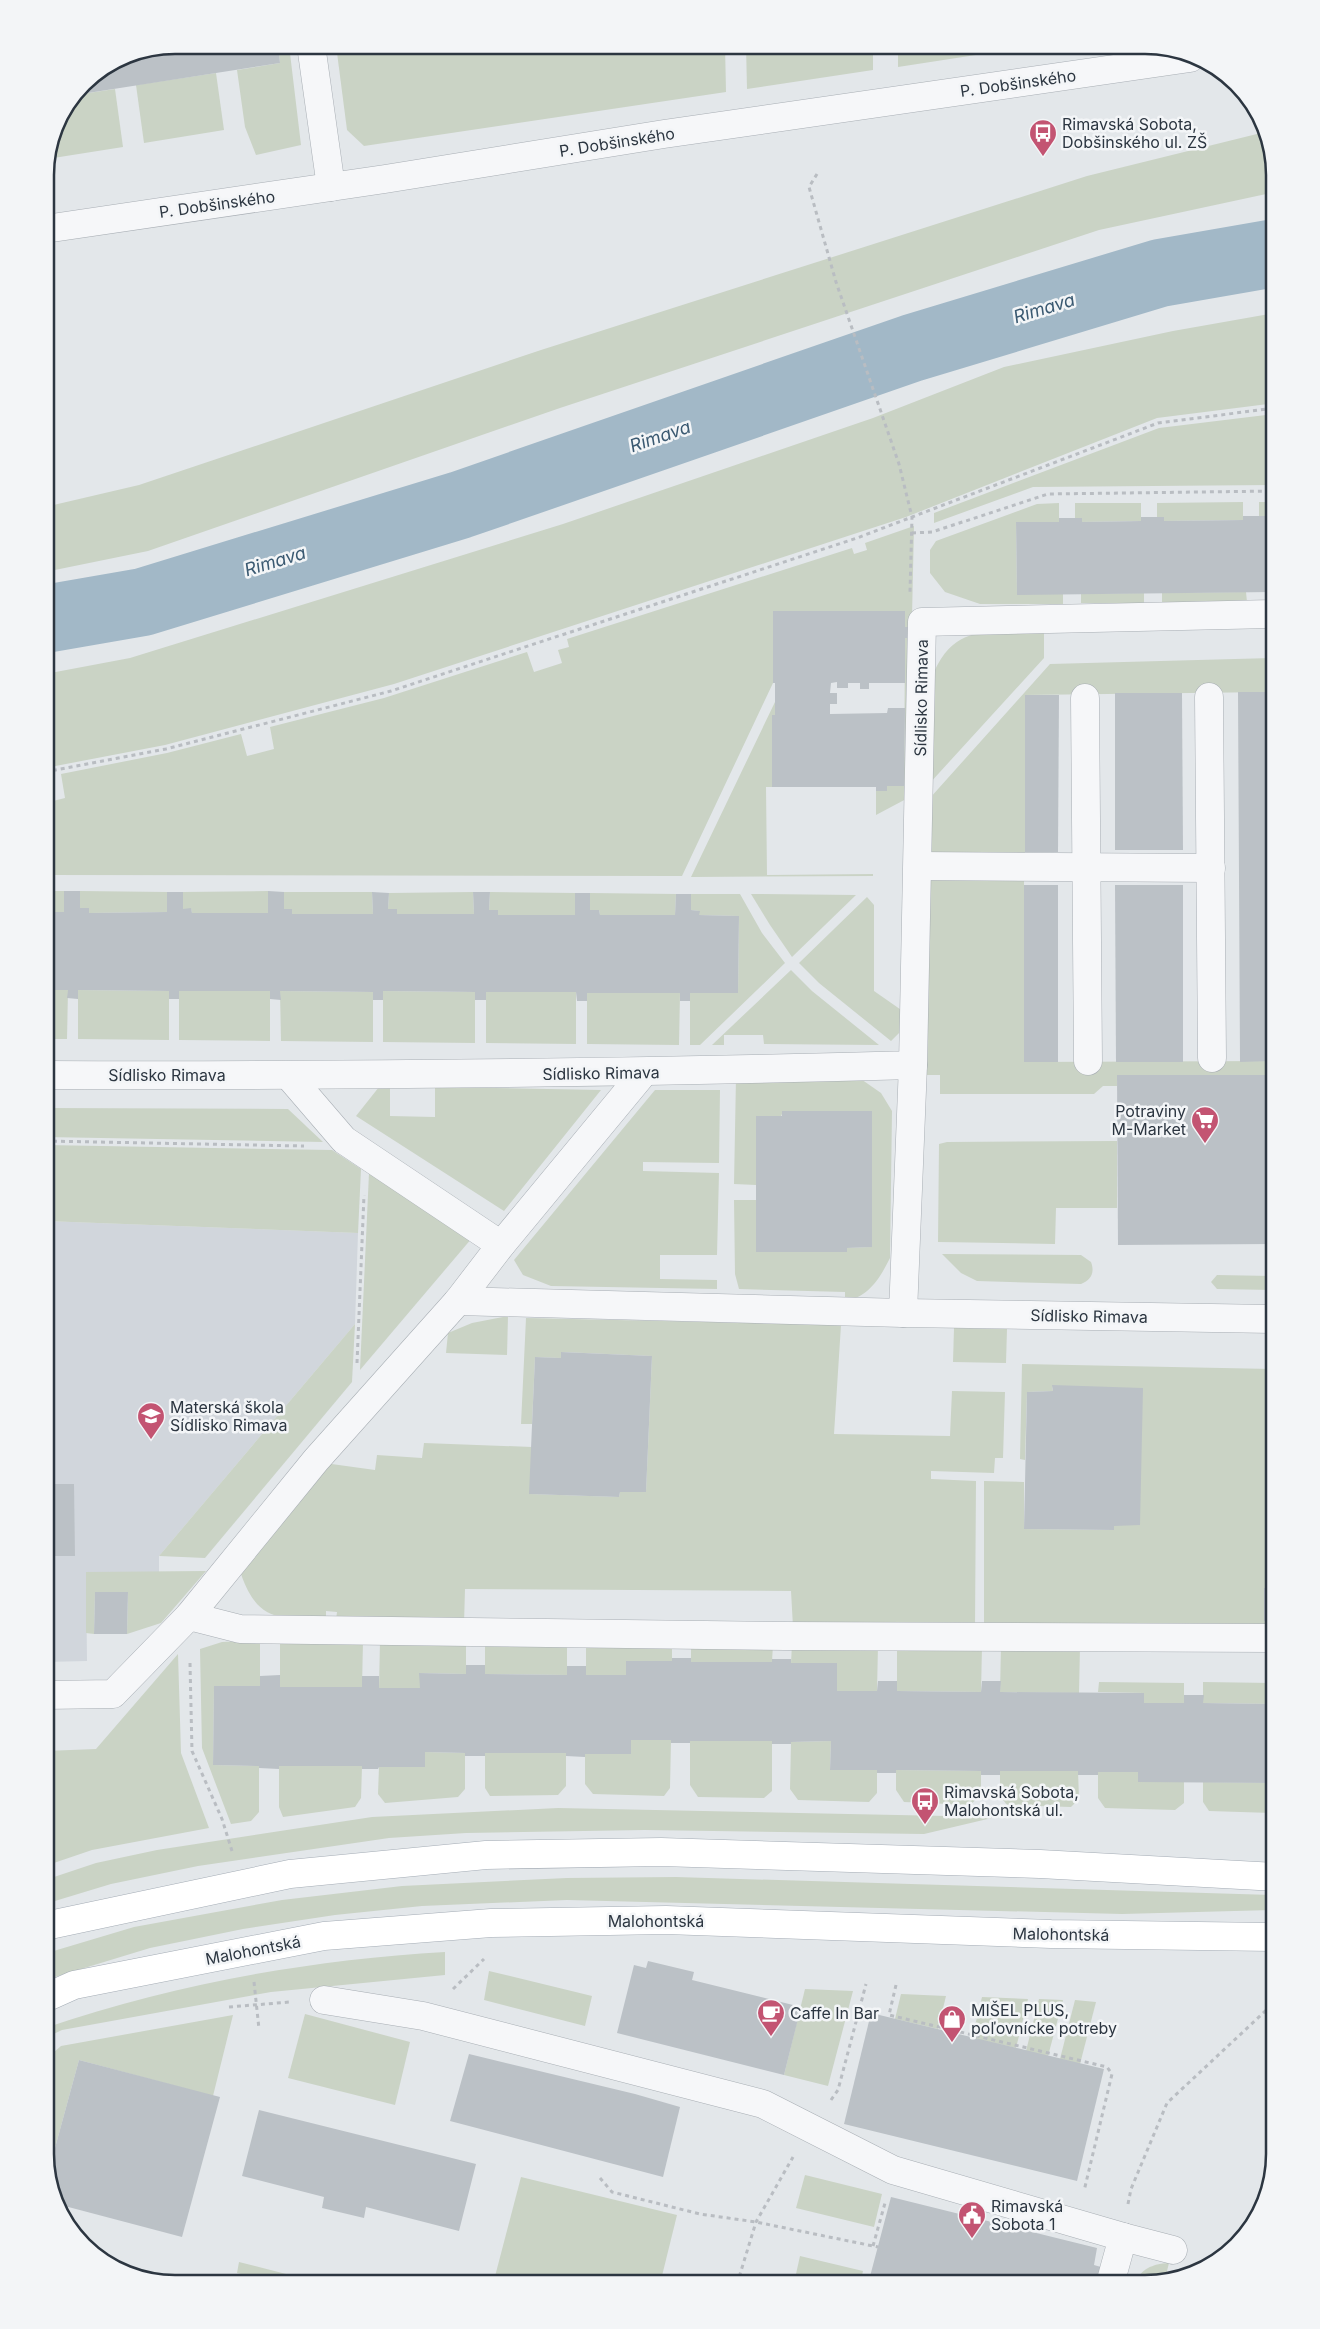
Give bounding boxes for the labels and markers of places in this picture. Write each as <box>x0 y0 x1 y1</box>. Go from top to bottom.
place label: Rimavská Sobota, Dobšinského ul. ZŠ <box>1062 114 1207 152</box>
bus stop icon: Rimavská Sobota, Dobšinského ul. ZŠ <box>1028 118 1058 157</box>
place label: Potraviny M-Market <box>1111 1101 1186 1139</box>
supermarket icon: Potraviny M-Market <box>1190 1105 1220 1144</box>
place label: Materská škola Sídlisko Rimava <box>170 1397 287 1435</box>
school or university icon: Materská škola Sídlisko Rimava <box>136 1401 166 1440</box>
place label: Rimavská Sobota, Malohontská ul. <box>944 1782 1079 1820</box>
bus stop icon: Rimavská Sobota, Malohontská ul. <box>910 1786 940 1825</box>
cafe icon: Caffe In Bar <box>756 1998 786 2037</box>
place label: MIŠEL PLUS, poľovnícke potreby <box>971 2000 1117 2038</box>
place label: Caffe In Bar <box>790 2003 879 2023</box>
shop icon: MIŠEL PLUS, poľovnícke potreby <box>937 2004 967 2043</box>
place label: Rimavská Sobota 1 <box>991 2196 1063 2234</box>
public building icon: Rimavská Sobota 1 <box>957 2200 987 2239</box>

